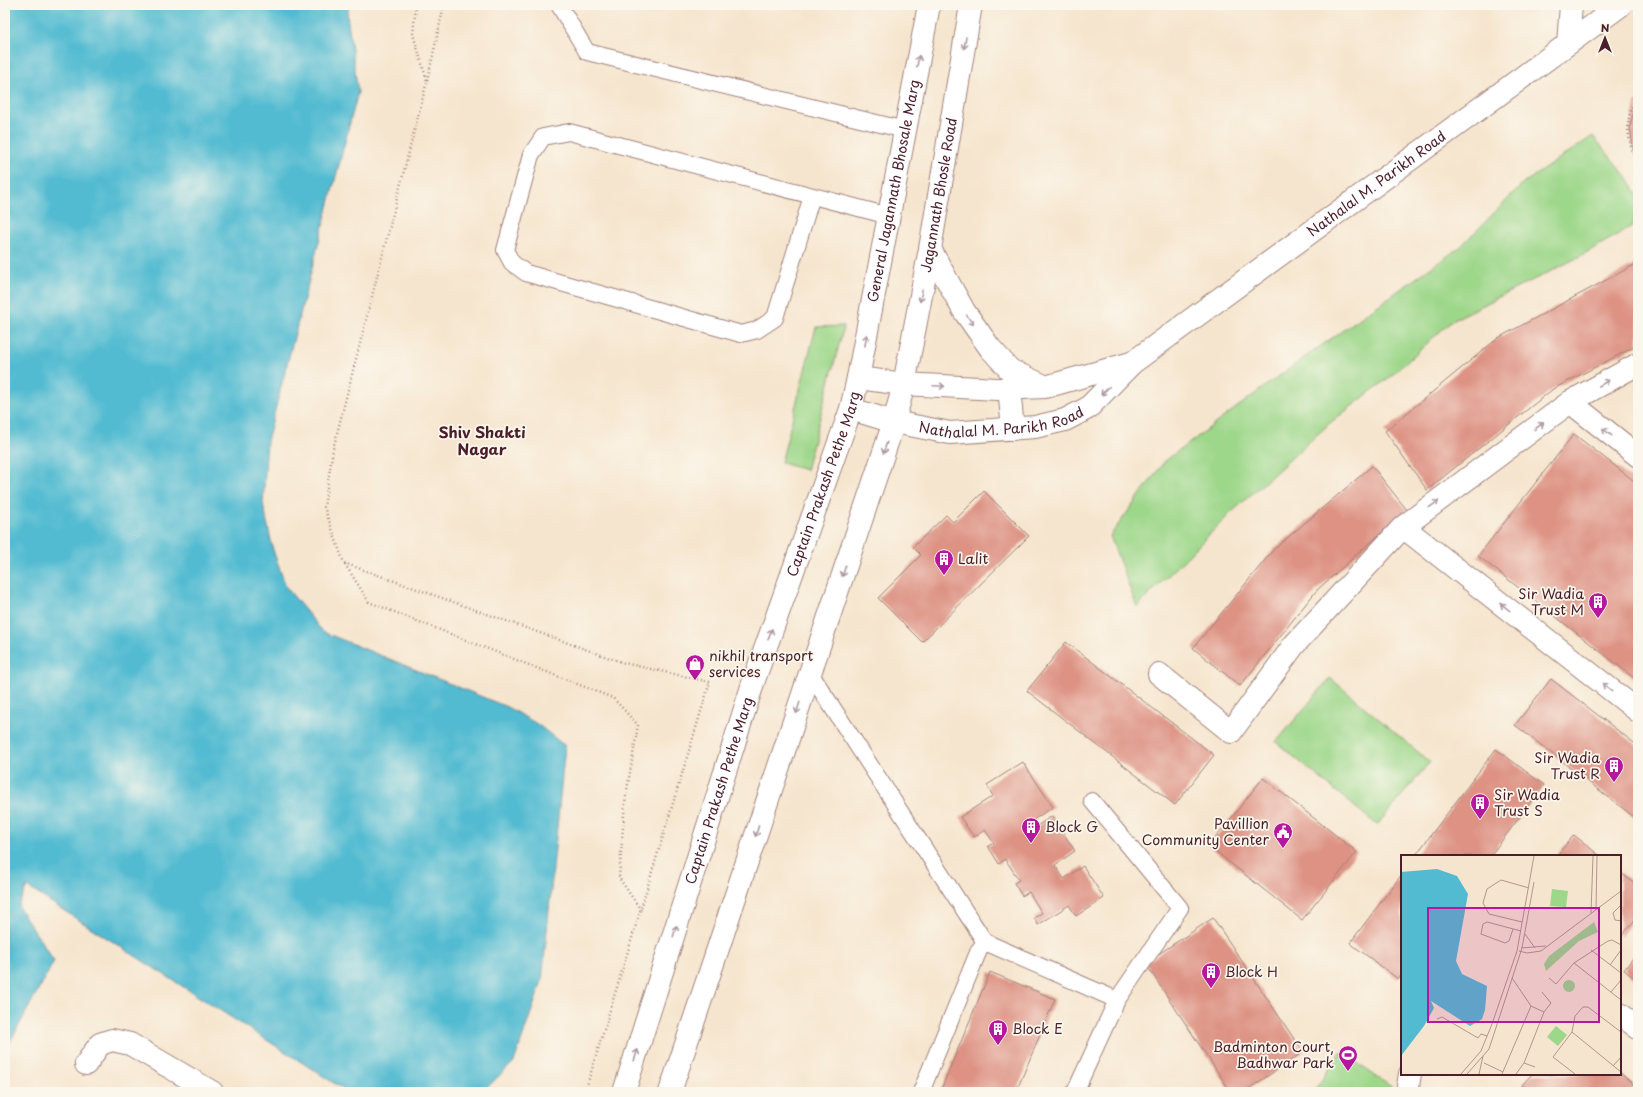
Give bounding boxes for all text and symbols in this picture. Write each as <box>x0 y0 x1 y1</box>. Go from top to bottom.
north arrow <box>1585 18 1625 58</box>
text: N <box>1601 19 1610 36</box>
one-way arrow <box>961 37 969 50</box>
one-way arrow <box>914 54 922 67</box>
street label: General Jagannath Bhosale Marg <box>862 78 925 304</box>
street label: Jagannath Bhosle Road <box>915 116 962 274</box>
street label: Nathalal M. Parikh Road <box>1302 126 1450 242</box>
one-way arrow <box>917 289 925 302</box>
one-way arrow <box>966 314 974 325</box>
one-way arrow <box>862 334 870 347</box>
one-way arrow <box>1598 379 1610 387</box>
one-way arrow <box>932 382 945 389</box>
one-way arrow <box>1100 386 1110 396</box>
street label: Captain Prakash Pethe Marg <box>781 389 865 579</box>
street label: Nathalal M. Parikh Road <box>917 401 1087 443</box>
district label: Shiv Shakti Nagar <box>438 420 526 460</box>
one-way arrow <box>1533 422 1544 430</box>
one-way arrow <box>1602 428 1613 436</box>
one-way arrow <box>881 441 888 454</box>
one-way arrow <box>1429 500 1440 508</box>
building icon: Lalit <box>933 548 955 576</box>
place label: Lalit <box>958 548 988 569</box>
one-way arrow <box>839 565 847 577</box>
place label: Sir Wadia Trust M <box>1518 583 1584 620</box>
building icon: Sir Wadia Trust M <box>1587 591 1609 619</box>
one-way arrow <box>1499 602 1510 611</box>
one-way arrow <box>767 628 775 640</box>
place label: nikhil transport services <box>709 645 813 682</box>
shop icon: nikhil transport services <box>684 653 706 681</box>
one-way arrow <box>1602 683 1613 691</box>
street label: Captain Prakash Pethe Marg <box>679 694 758 887</box>
one-way arrow <box>794 701 801 714</box>
place label: Sir Wadia Trust R <box>1534 747 1600 784</box>
building icon: Sir Wadia Trust R <box>1603 755 1625 783</box>
place label: Sir Wadia Trust S <box>1494 784 1560 821</box>
building icon: Sir Wadia Trust S <box>1469 792 1491 820</box>
place label: Pavillion Community Center <box>1142 813 1269 850</box>
building icon: Block G <box>1020 816 1042 844</box>
place label: Block G <box>1045 816 1099 837</box>
public building icon: Pavillion Community Center <box>1272 821 1294 849</box>
one-way arrow <box>753 824 760 837</box>
inset map <box>1401 855 1621 1075</box>
one-way arrow <box>672 925 679 938</box>
building icon: Block H <box>1200 961 1222 989</box>
place label: Block H <box>1225 961 1278 982</box>
building icon: Block E <box>987 1018 1009 1046</box>
place label: Block E <box>1012 1018 1063 1039</box>
place label: Badminton Court, Badhwar Park <box>1213 1036 1334 1073</box>
sports icon: Badminton Court, Badhwar Park <box>1337 1044 1359 1072</box>
one-way arrow <box>632 1049 640 1061</box>

